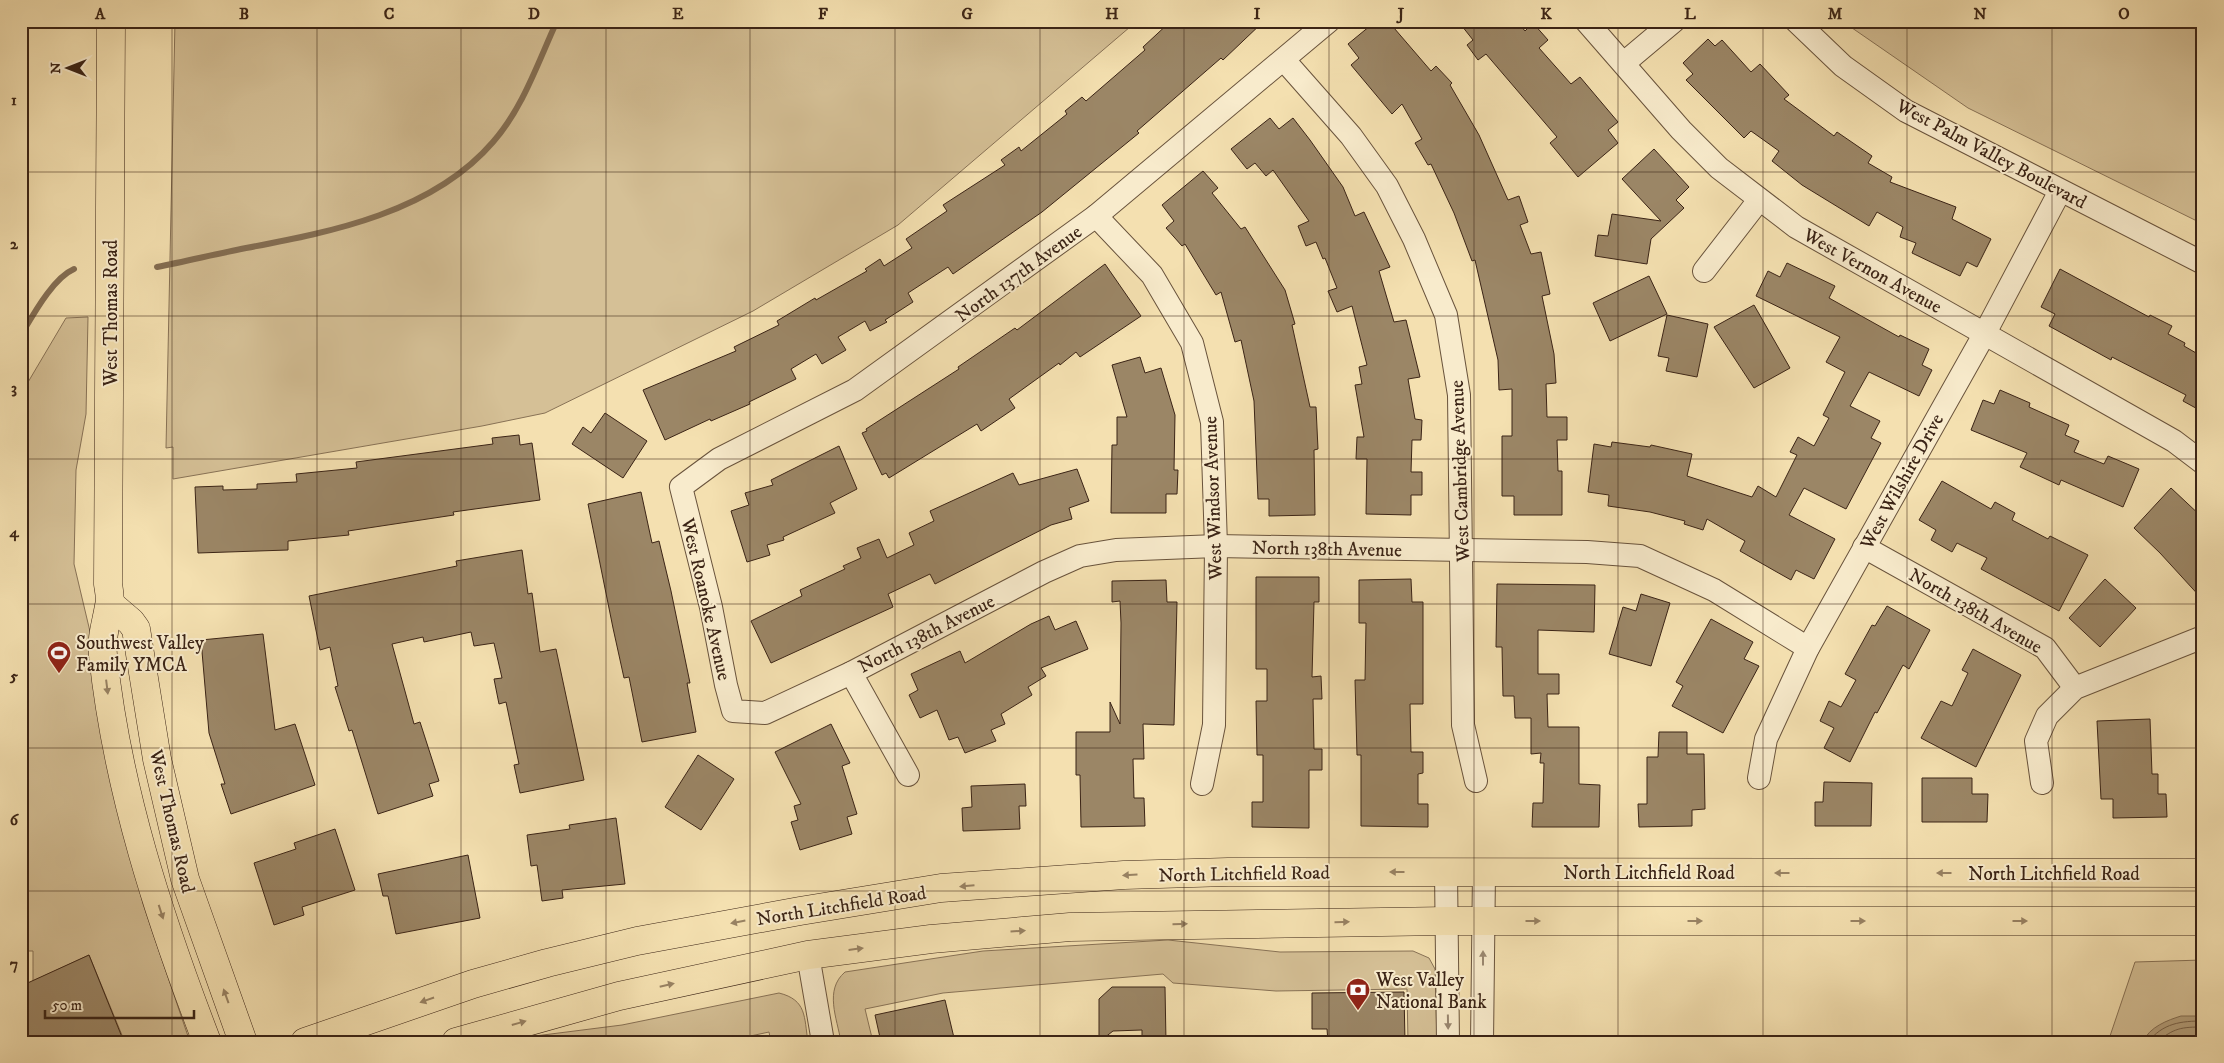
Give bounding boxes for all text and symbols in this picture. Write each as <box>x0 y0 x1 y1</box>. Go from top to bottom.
text: A <box>94 4 106 24</box>
text: B <box>239 4 249 24</box>
text: C <box>384 4 394 24</box>
text: D <box>528 4 540 24</box>
text: E <box>672 4 684 24</box>
text: F <box>818 4 828 24</box>
text: G <box>961 4 973 24</box>
text: H <box>1105 4 1119 24</box>
text: I <box>1254 4 1261 24</box>
text: J <box>1396 4 1405 24</box>
text: K <box>1540 4 1552 24</box>
text: L <box>1684 4 1696 24</box>
text: M <box>1828 4 1843 24</box>
text: N <box>1973 4 1987 24</box>
text: O <box>2118 4 2130 24</box>
north arrow <box>42 42 92 92</box>
text: N <box>47 62 65 74</box>
text: 1 <box>11 90 17 110</box>
street label: West Palm Valley Boulevard <box>1891 94 2091 215</box>
street label: North 137th Avenue <box>951 221 1087 328</box>
street label: West Vernon Avenue <box>1798 223 1946 319</box>
text: 2 <box>10 234 19 254</box>
street label: West Thomas Road <box>100 239 123 387</box>
text: 3 <box>11 378 17 398</box>
street label: West Cambridge Avenue <box>1446 379 1475 563</box>
street label: West Wilshire Drive <box>1855 410 1949 554</box>
street label: West Windsor Avenue <box>1199 415 1228 581</box>
street label: West Roanoke Avenue <box>675 515 735 683</box>
text: 4 <box>8 522 19 542</box>
street label: North 138th Avenue <box>1252 537 1402 562</box>
street label: North 138th Avenue <box>1905 564 2046 659</box>
street label: North 138th Avenue <box>855 590 999 679</box>
place label: Southwest Valley Family YMCA <box>76 632 205 677</box>
sports icon: Southwest Valley Family YMCA <box>46 640 72 674</box>
text: 5 <box>9 666 18 686</box>
one-way arrow <box>103 679 111 695</box>
street label: West Thomas Road <box>144 746 199 896</box>
text: 6 <box>10 810 20 830</box>
street label: North Litchfield Road <box>1158 861 1330 887</box>
street label: North Litchfield Road <box>1563 862 1735 885</box>
street label: North Litchfield Road <box>1968 863 2140 886</box>
one-way arrow <box>1389 868 1405 876</box>
one-way arrow <box>1773 869 1789 877</box>
one-way arrow <box>1936 869 1952 877</box>
one-way arrow <box>1121 871 1137 879</box>
street label: North Litchfield Road <box>755 882 928 931</box>
one-way arrow <box>959 883 975 891</box>
one-way arrow <box>157 905 165 920</box>
one-way arrow <box>1525 917 1541 925</box>
one-way arrow <box>1687 917 1703 925</box>
one-way arrow <box>1850 917 1866 925</box>
one-way arrow <box>2012 917 2028 925</box>
one-way arrow <box>1335 918 1351 926</box>
one-way arrow <box>730 919 746 927</box>
one-way arrow <box>1172 919 1188 927</box>
one-way arrow <box>1010 927 1026 935</box>
one-way arrow <box>849 945 865 953</box>
one-way arrow <box>1479 950 1487 966</box>
text: 7 <box>10 954 18 974</box>
place label: West Valley National Bank <box>1375 969 1487 1014</box>
bank icon: West Valley National Bank <box>1345 977 1371 1011</box>
one-way arrow <box>659 981 674 989</box>
scale bar <box>45 988 194 1020</box>
one-way arrow <box>222 988 230 1003</box>
text: 50 m <box>52 996 82 1015</box>
one-way arrow <box>419 996 434 1004</box>
one-way arrow <box>1444 1014 1452 1030</box>
one-way arrow <box>512 1019 527 1027</box>

